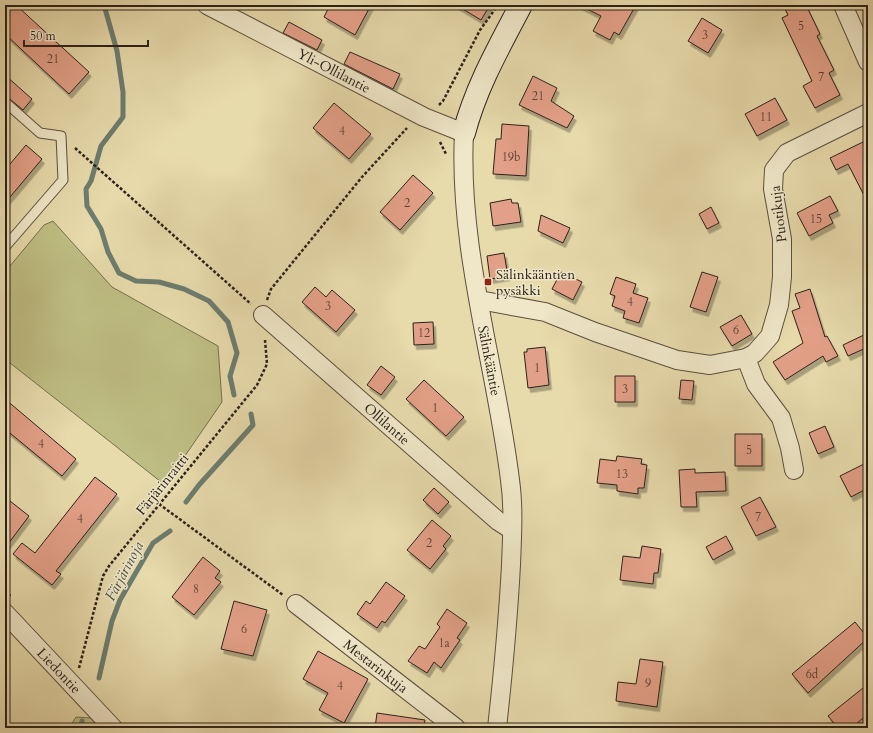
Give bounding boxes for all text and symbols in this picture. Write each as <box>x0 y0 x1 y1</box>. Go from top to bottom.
house number: 5 <box>798 18 804 34</box>
scale bar <box>24 22 148 48</box>
house number: 3 <box>702 27 708 43</box>
text: 50 m <box>30 28 57 44</box>
street label: Yli-Ollilantie <box>294 44 374 98</box>
house number: 21 <box>47 51 59 67</box>
house number: 7 <box>818 69 824 85</box>
house number: 21 <box>532 88 544 104</box>
house number: 11 <box>760 109 772 125</box>
house number: 4 <box>339 123 345 139</box>
house number: 19b <box>502 149 520 165</box>
street label: Puotikuja <box>766 184 791 243</box>
house number: 2 <box>404 195 410 211</box>
house number: 15 <box>810 211 822 227</box>
place label: Sälinkääntien pysäkki <box>496 265 575 300</box>
marker: Sälinkääntien pysäkki <box>483 277 493 287</box>
house number: 4 <box>627 294 633 310</box>
house number: 3 <box>325 298 331 314</box>
house number: 6 <box>733 322 739 338</box>
street label: Sälinkääntie <box>473 324 505 398</box>
house number: 12 <box>418 325 430 341</box>
house number: 1 <box>534 360 540 376</box>
house number: 3 <box>622 381 628 397</box>
street label: Ollilantie <box>360 399 414 450</box>
house number: 1 <box>432 400 438 416</box>
house number: 4 <box>38 436 44 452</box>
house number: 5 <box>746 442 752 458</box>
street label: Färjärinraitti <box>132 449 193 519</box>
house number: 13 <box>616 466 628 482</box>
house number: 7 <box>755 509 761 525</box>
house number: 4 <box>77 511 83 527</box>
house number: 2 <box>426 535 432 551</box>
water label: Färjärinoja <box>100 538 148 604</box>
house number: 8 <box>193 581 199 597</box>
house number: 6 <box>241 621 247 637</box>
street label: Mestarinkuja <box>339 635 412 697</box>
house number: 1a <box>438 635 450 651</box>
street label: Liedontie <box>32 644 85 698</box>
house number: 6d <box>806 666 819 682</box>
house number: 9 <box>645 675 651 691</box>
house number: 4 <box>337 678 343 694</box>

